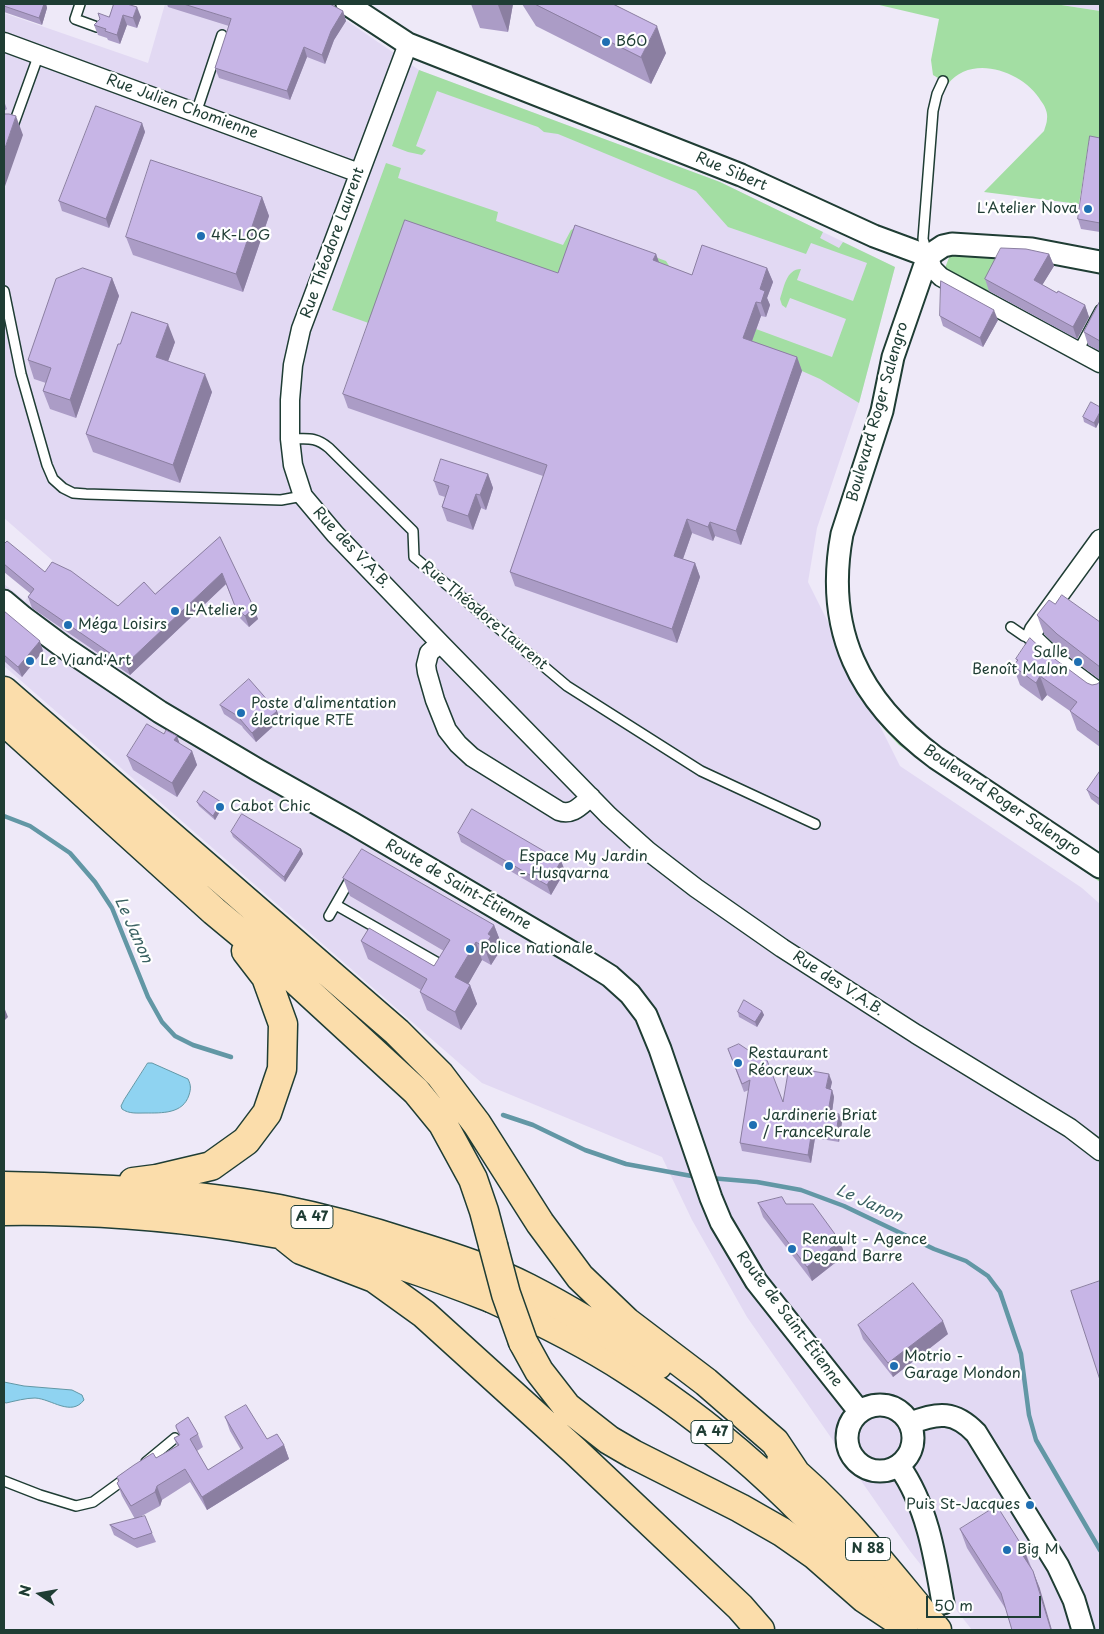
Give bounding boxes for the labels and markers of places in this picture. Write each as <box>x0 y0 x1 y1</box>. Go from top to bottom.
place label: B60 <box>616 33 647 51</box>
marker: B60 <box>600 36 612 48</box>
place label: L'Atelier Nova <box>977 200 1078 218</box>
marker: L'Atelier Nova <box>1082 203 1094 215</box>
place label: 4K-LOG <box>211 227 270 245</box>
marker: 4K-LOG <box>195 230 207 242</box>
place label: L'Atelier 9 <box>185 602 258 620</box>
marker: L'Atelier 9 <box>169 605 181 617</box>
place label: Méga Loisirs <box>78 616 167 634</box>
marker: Méga Loisirs <box>62 619 74 631</box>
place label: Salle Benoît Malon <box>972 644 1068 679</box>
place label: Le Viand'Art <box>40 652 131 670</box>
marker: Le Viand'Art <box>24 655 36 667</box>
marker: Salle Benoît Malon <box>1072 656 1084 668</box>
place label: Poste d'alimentation électrique RTE <box>251 695 396 730</box>
marker: Poste d'alimentation électrique RTE <box>235 707 247 719</box>
place label: Cabot Chic <box>230 798 311 816</box>
marker: Cabot Chic <box>214 801 226 813</box>
place label: Espace My Jardin - Husqvarna <box>519 848 648 883</box>
marker: Espace My Jardin - Husqvarna <box>503 860 515 872</box>
place label: Police nationale <box>480 940 594 958</box>
marker: Police nationale <box>464 943 476 955</box>
place label: Restaurant Réocreux <box>748 1045 828 1080</box>
marker: Restaurant Réocreux <box>732 1057 744 1069</box>
place label: Jardinerie Briat / FranceRurale <box>763 1107 877 1142</box>
marker: Jardinerie Briat / FranceRurale <box>747 1119 759 1131</box>
place label: Renault - Agence Degand Barre <box>802 1231 927 1266</box>
marker: Renault - Agence Degand Barre <box>786 1243 798 1255</box>
place label: Motrio - Garage Mondon <box>904 1348 1021 1383</box>
marker: Motrio - Garage Mondon <box>888 1360 900 1372</box>
place label: Puis St-Jacques <box>906 1496 1020 1514</box>
marker: Puis St-Jacques <box>1024 1499 1036 1511</box>
place label: Big M <box>1017 1541 1059 1559</box>
marker: Big M <box>1001 1544 1013 1556</box>

